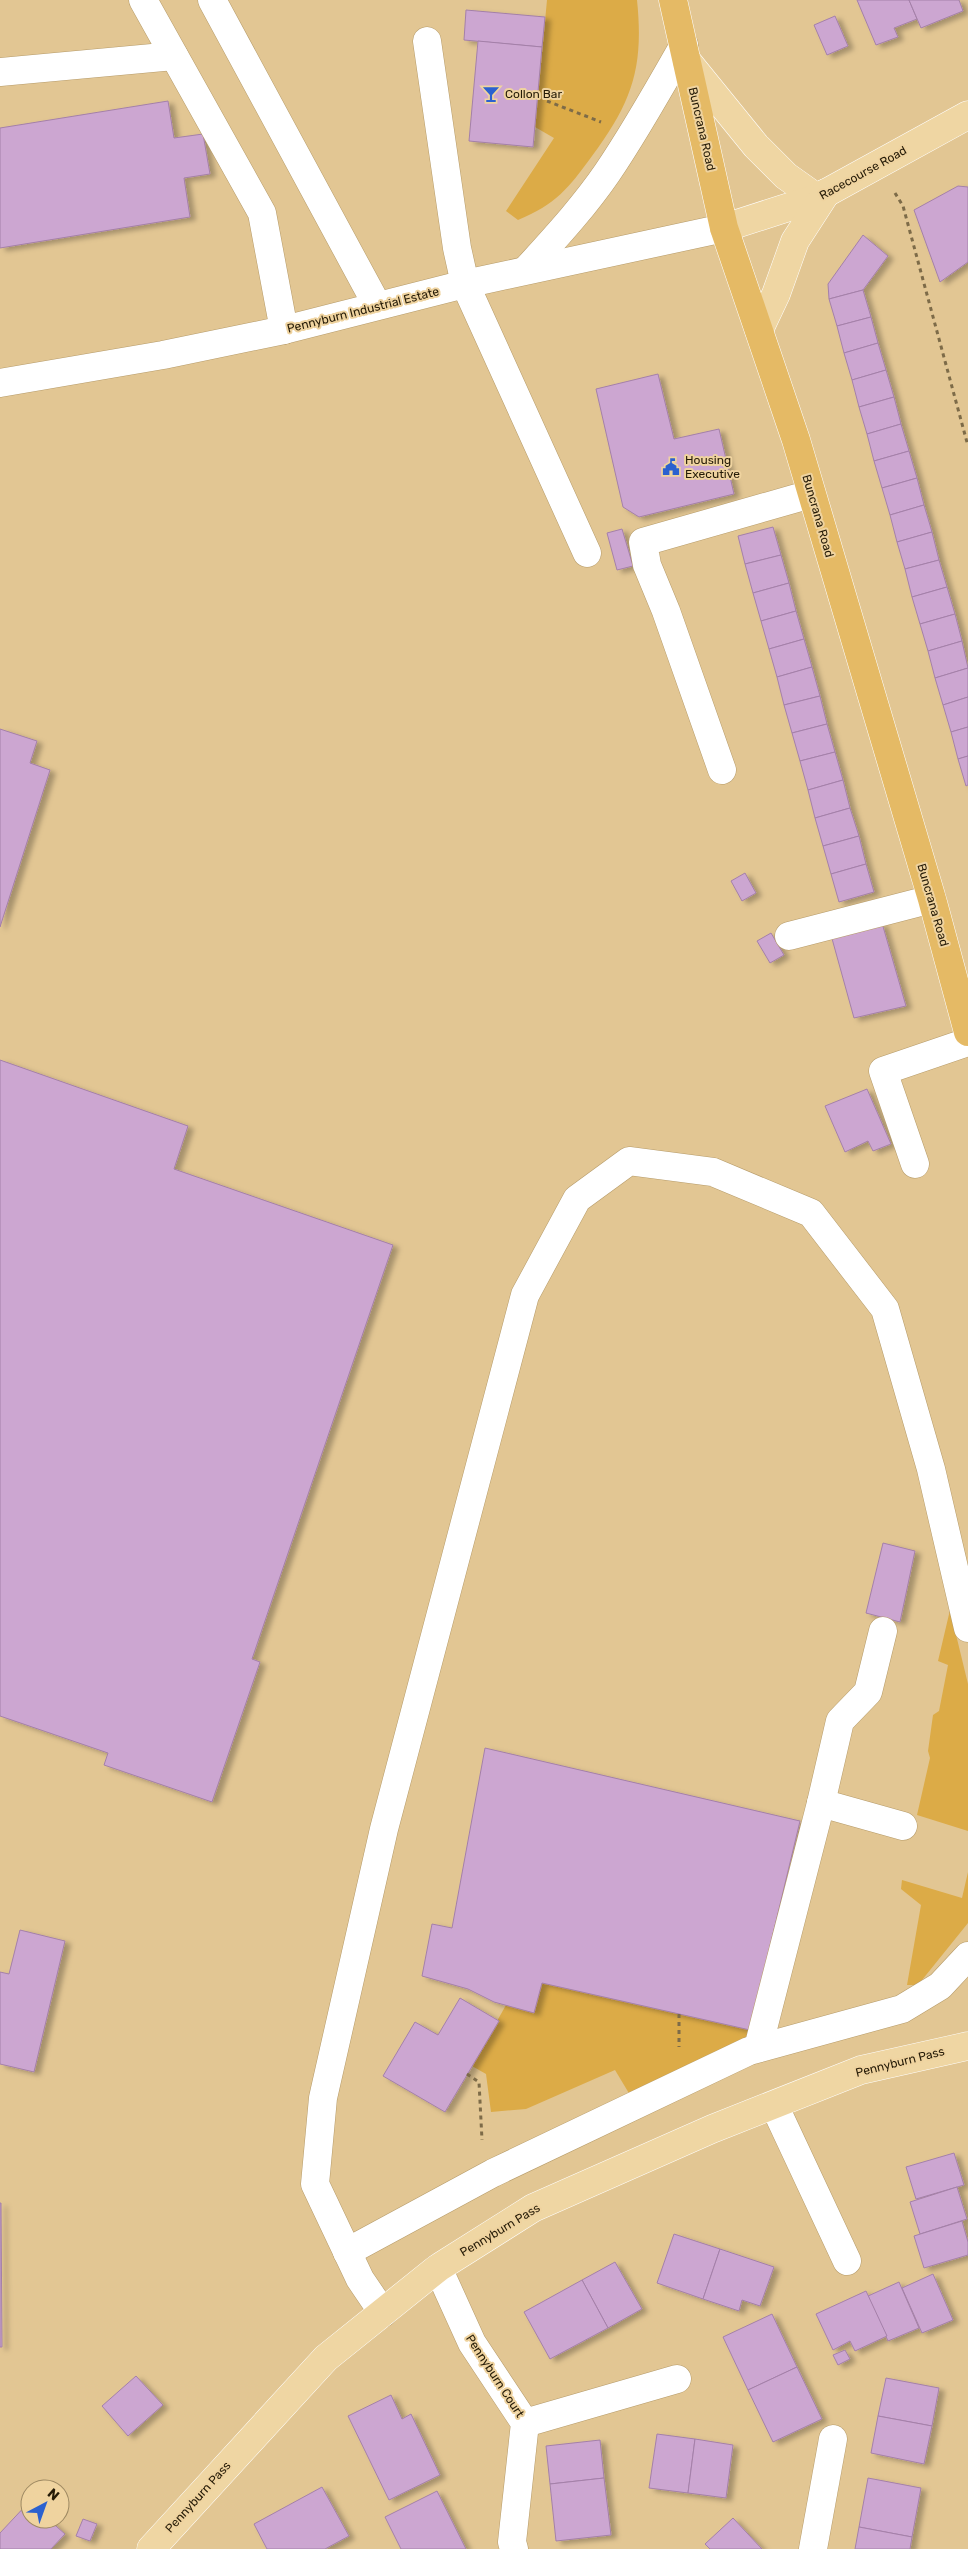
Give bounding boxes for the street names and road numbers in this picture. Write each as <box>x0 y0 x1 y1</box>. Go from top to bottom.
street label: Buncrana Road <box>686 86 718 172</box>
street label: Racecourse Road <box>817 143 909 203</box>
street label: Pennyburn Industrial Estate <box>286 284 441 336</box>
street label: Buncrana Road <box>799 473 837 559</box>
street label: Buncrana Road <box>914 862 952 948</box>
street label: Pennyburn Pass <box>854 2044 946 2080</box>
street label: Pennyburn Pass <box>457 2201 543 2259</box>
street label: Pennyburn Court <box>463 2332 527 2420</box>
street label: Pennyburn Pass <box>162 2459 234 2535</box>

